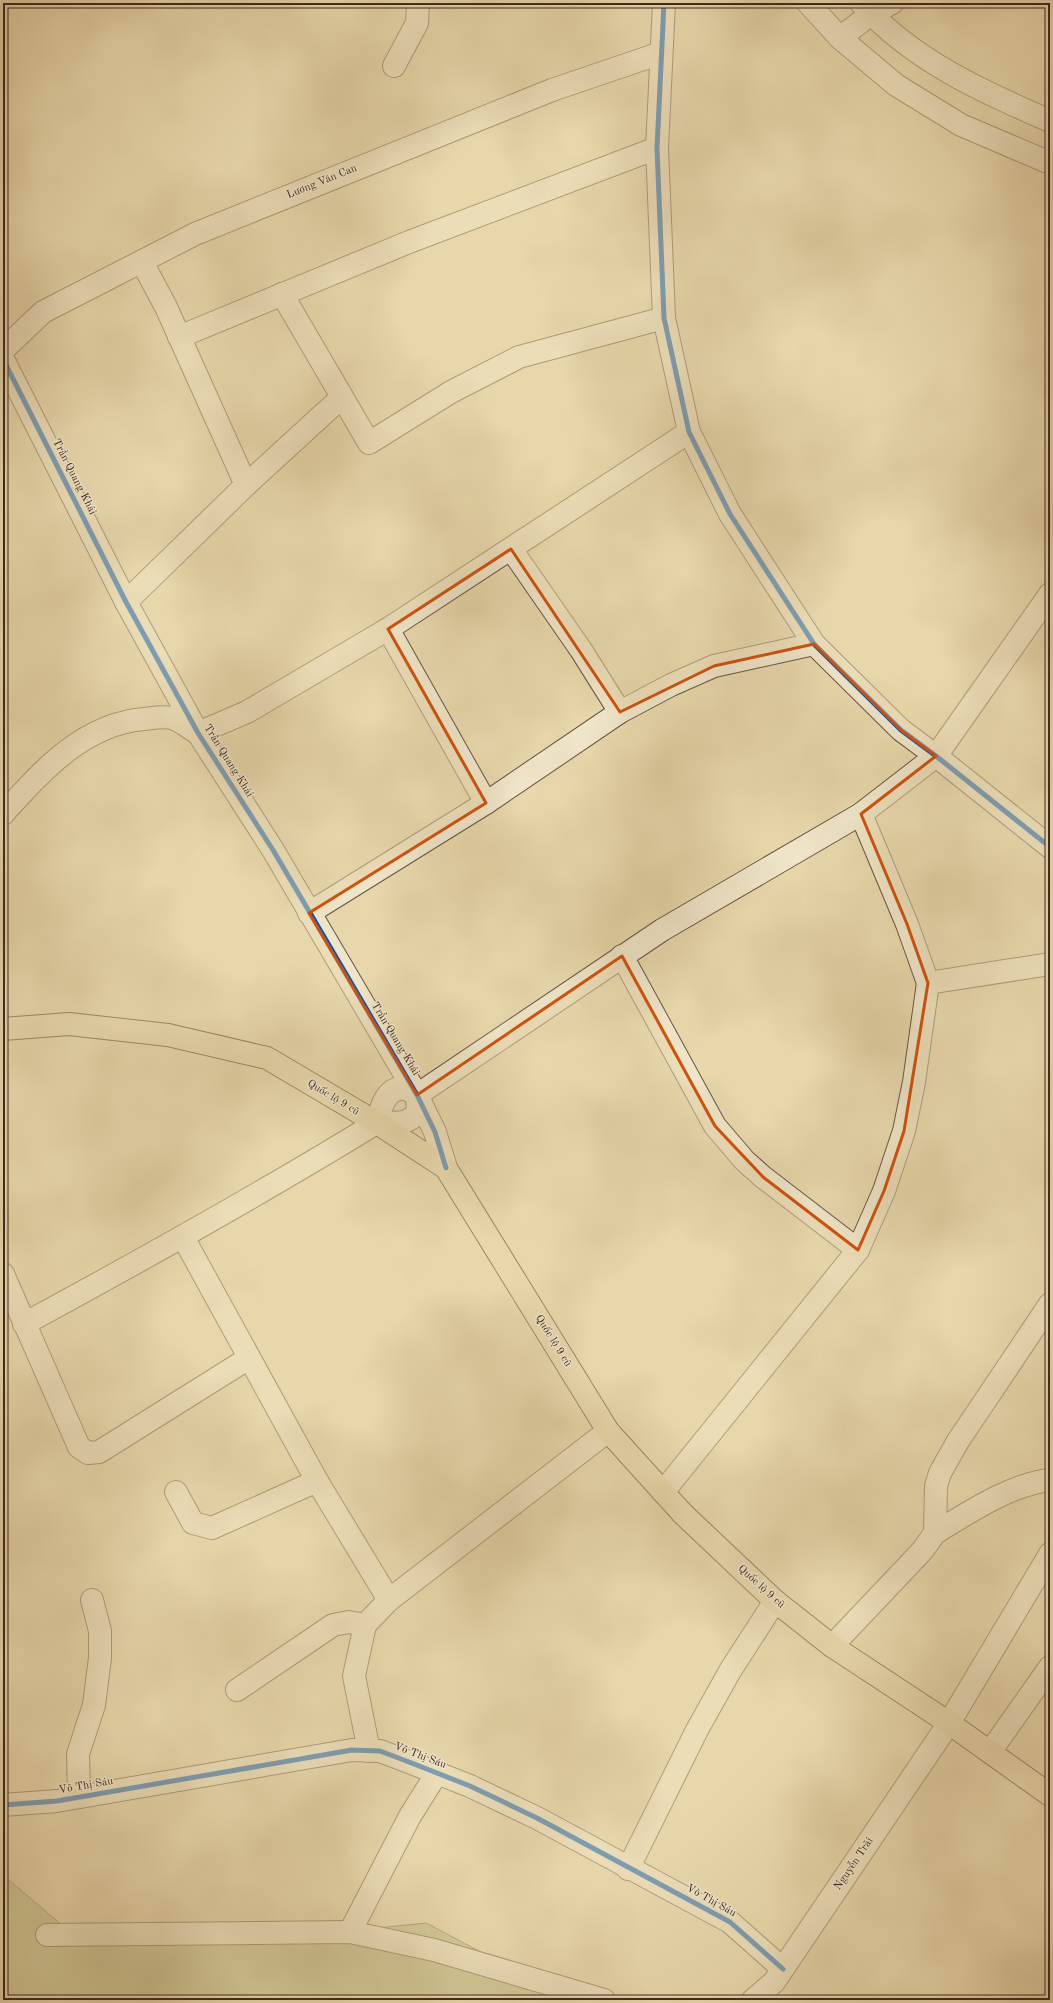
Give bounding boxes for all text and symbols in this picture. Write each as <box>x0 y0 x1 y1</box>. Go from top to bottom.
street label: Lương Văn Can <box>285 163 359 201</box>
street label: Trần Quang Khải <box>50 437 99 517</box>
street label: Trần Quang Khải <box>201 722 256 799</box>
street label: Trần Quang Khải <box>369 1000 422 1078</box>
street label: Quốc lộ 9 cũ <box>305 1077 362 1118</box>
street label: Quốc lộ 9 cũ <box>533 1313 574 1369</box>
street label: Quốc lộ 9 cũ <box>736 1563 787 1611</box>
street label: Võ Thị Sáu <box>392 1741 448 1771</box>
street label: Võ Thị Sáu <box>58 1776 114 1796</box>
street label: Nguyễn Trãi <box>832 1835 876 1892</box>
street label: Võ Thị Sáu <box>684 1883 738 1919</box>

